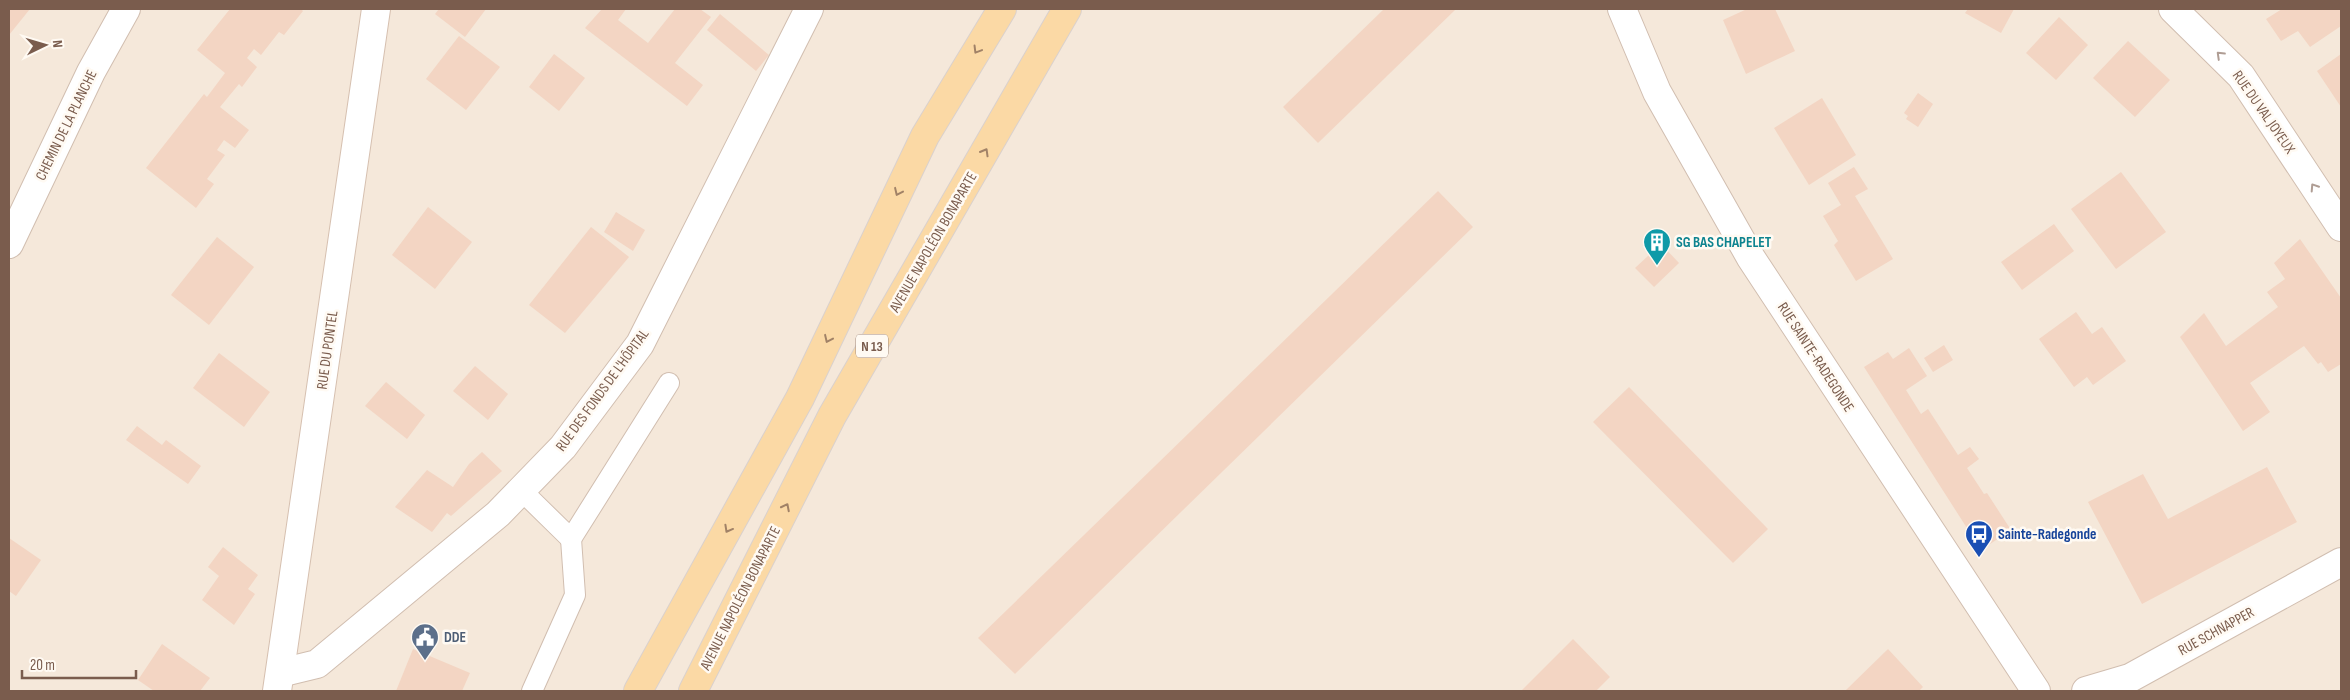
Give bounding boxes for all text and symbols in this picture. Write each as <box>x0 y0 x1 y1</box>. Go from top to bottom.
north arrow <box>20 20 70 70</box>
text: N <box>49 39 66 48</box>
one-way arrow <box>974 45 984 54</box>
one-way arrow <box>2217 52 2226 61</box>
street label: CHEMIN DE LA PLANCHE <box>31 67 101 184</box>
street label: RUE DU VAL JOYEUX <box>2228 67 2300 158</box>
one-way arrow <box>979 148 989 157</box>
street label: AVENUE NAPOLÉON BONAPARTE <box>885 169 981 317</box>
one-way arrow <box>2311 183 2321 192</box>
one-way arrow <box>894 187 904 196</box>
building icon: SG BAS CHAPELET <box>1642 227 1672 266</box>
place label: SG BAS CHAPELET <box>1676 233 1772 252</box>
street label: RUE SAINTE-RADEGONDE <box>1773 299 1858 416</box>
street label: RUE DU PONTEL <box>313 309 342 391</box>
street label: RUE DES FONDS DE L'HÔPITAL <box>552 325 654 455</box>
one-way arrow <box>824 334 835 343</box>
road number: N 13 <box>856 334 888 358</box>
one-way arrow <box>780 503 790 512</box>
bus stop icon: Sainte-Radegonde <box>1964 519 1994 558</box>
street label: AVENUE NAPOLÉON BONAPARTE <box>695 523 785 674</box>
one-way arrow <box>724 523 734 532</box>
place label: Sainte-Radegonde <box>1998 525 2096 544</box>
street label: RUE SCHNAPPER <box>2175 603 2258 660</box>
public building icon: DDE <box>410 622 440 661</box>
place label: DDE <box>444 628 466 647</box>
scale bar <box>22 648 136 680</box>
text: 20 m <box>30 656 55 675</box>

